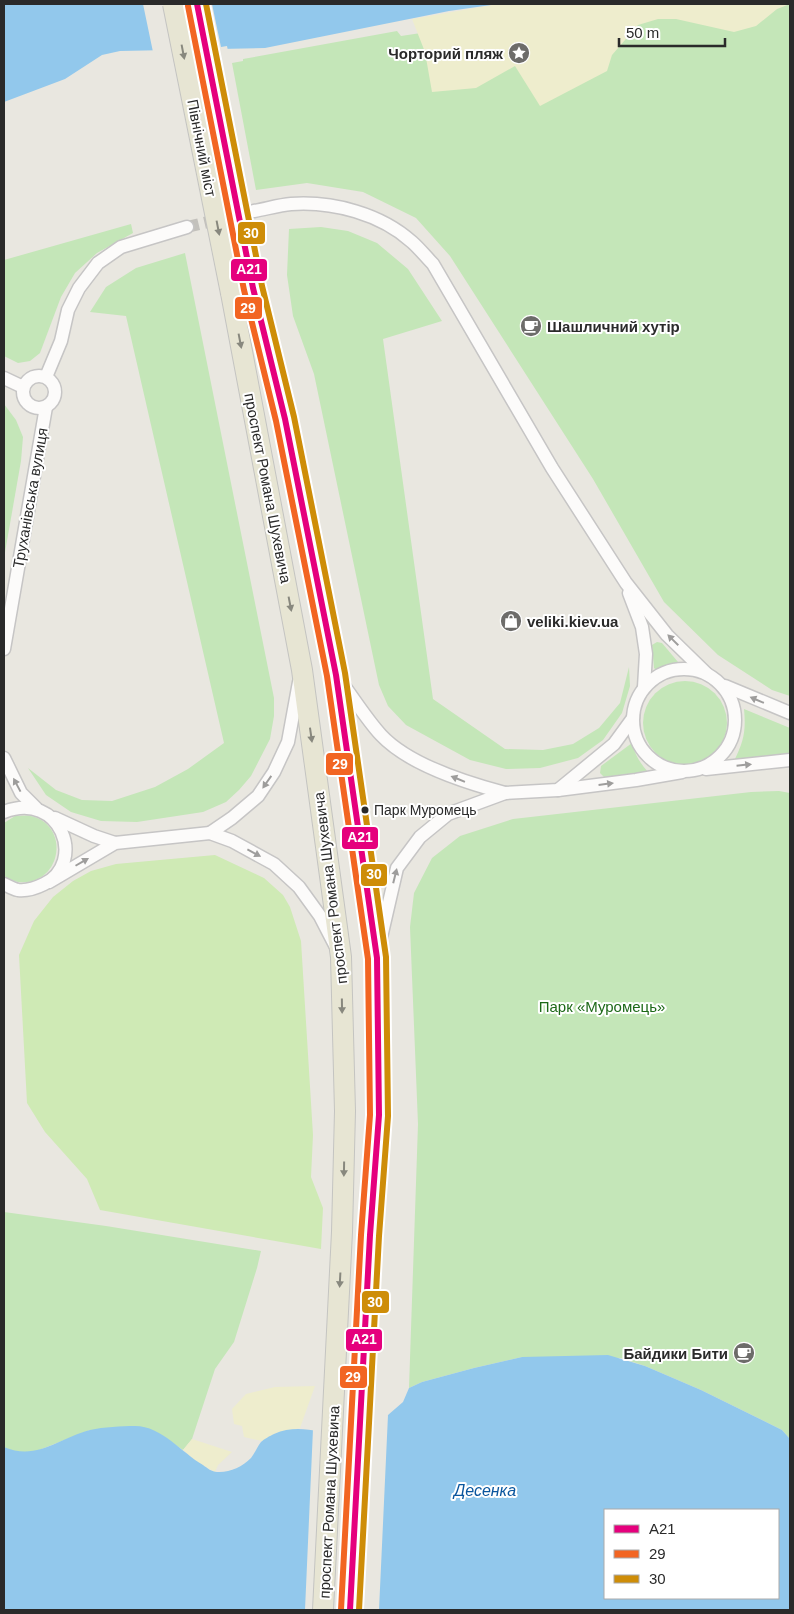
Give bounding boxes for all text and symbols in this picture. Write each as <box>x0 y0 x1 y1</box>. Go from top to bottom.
scale bar <box>619 15 725 47</box>
text: 50 m <box>626 24 659 41</box>
place icon: Чорторий пляж <box>507 41 531 65</box>
one-way arrow <box>179 44 187 59</box>
place label: Чорторий пляж <box>388 45 503 62</box>
street label: Північний міст <box>184 98 220 198</box>
one-way arrow <box>215 220 223 236</box>
line badge: 30 <box>237 221 266 245</box>
text: 30 <box>243 225 259 241</box>
line badge: А21 <box>230 258 268 282</box>
text: А21 <box>236 261 262 277</box>
line badge: 29 <box>234 296 263 320</box>
text: 29 <box>240 300 256 316</box>
cafe icon: Шашличний хутір <box>519 314 543 338</box>
place label: Шашличний хутір <box>547 318 680 335</box>
one-way arrow <box>237 333 245 349</box>
street label: проспект Романа Шухевича <box>241 392 295 585</box>
street label: Труханівська вулиця <box>9 426 51 570</box>
one-way arrow <box>286 596 294 612</box>
shop icon: veliki.kiev.ua <box>499 609 523 633</box>
place label: veliki.kiev.ua <box>527 613 619 630</box>
one-way arrow <box>667 634 679 646</box>
one-way arrow <box>749 696 764 704</box>
one-way arrow <box>307 728 315 744</box>
line badge: 29 <box>325 752 354 776</box>
text: 29 <box>332 756 348 772</box>
one-way arrow <box>737 761 753 769</box>
one-way arrow <box>451 774 465 782</box>
one-way arrow <box>262 775 272 789</box>
one-way arrow <box>13 778 21 792</box>
one-way arrow <box>598 779 614 787</box>
street label: проспект Романа Шухевича <box>310 790 350 985</box>
place label: Парк Муромець <box>374 802 477 818</box>
marker: Парк Муромець <box>360 805 370 815</box>
line badge: А21 <box>341 826 379 850</box>
text: А21 <box>347 829 373 845</box>
one-way arrow <box>247 849 261 857</box>
one-way arrow <box>75 857 88 866</box>
line badge: 30 <box>360 863 388 887</box>
text: 30 <box>366 866 382 882</box>
one-way arrow <box>391 869 399 884</box>
one-way arrow <box>338 998 346 1014</box>
park label: Парк «Муромець» <box>539 998 665 1015</box>
one-way arrow <box>339 1161 347 1177</box>
one-way arrow <box>336 1273 344 1289</box>
line badge: 30 <box>361 1290 390 1314</box>
text: 30 <box>367 1294 383 1310</box>
line badge: А21 <box>345 1328 383 1352</box>
text: А21 <box>351 1331 377 1347</box>
cafe icon: Байдики Бити <box>732 1341 756 1365</box>
place label: Байдики Бити <box>623 1345 728 1362</box>
line badge: 29 <box>339 1365 368 1389</box>
text: 29 <box>345 1369 361 1385</box>
street label: проспект Романа Шухевича <box>315 1404 343 1599</box>
water label: Десенка <box>452 1482 516 1499</box>
legend <box>604 1509 779 1599</box>
text: А21 <box>649 1520 676 1537</box>
text: 29 <box>649 1545 666 1562</box>
text: 30 <box>649 1570 666 1587</box>

